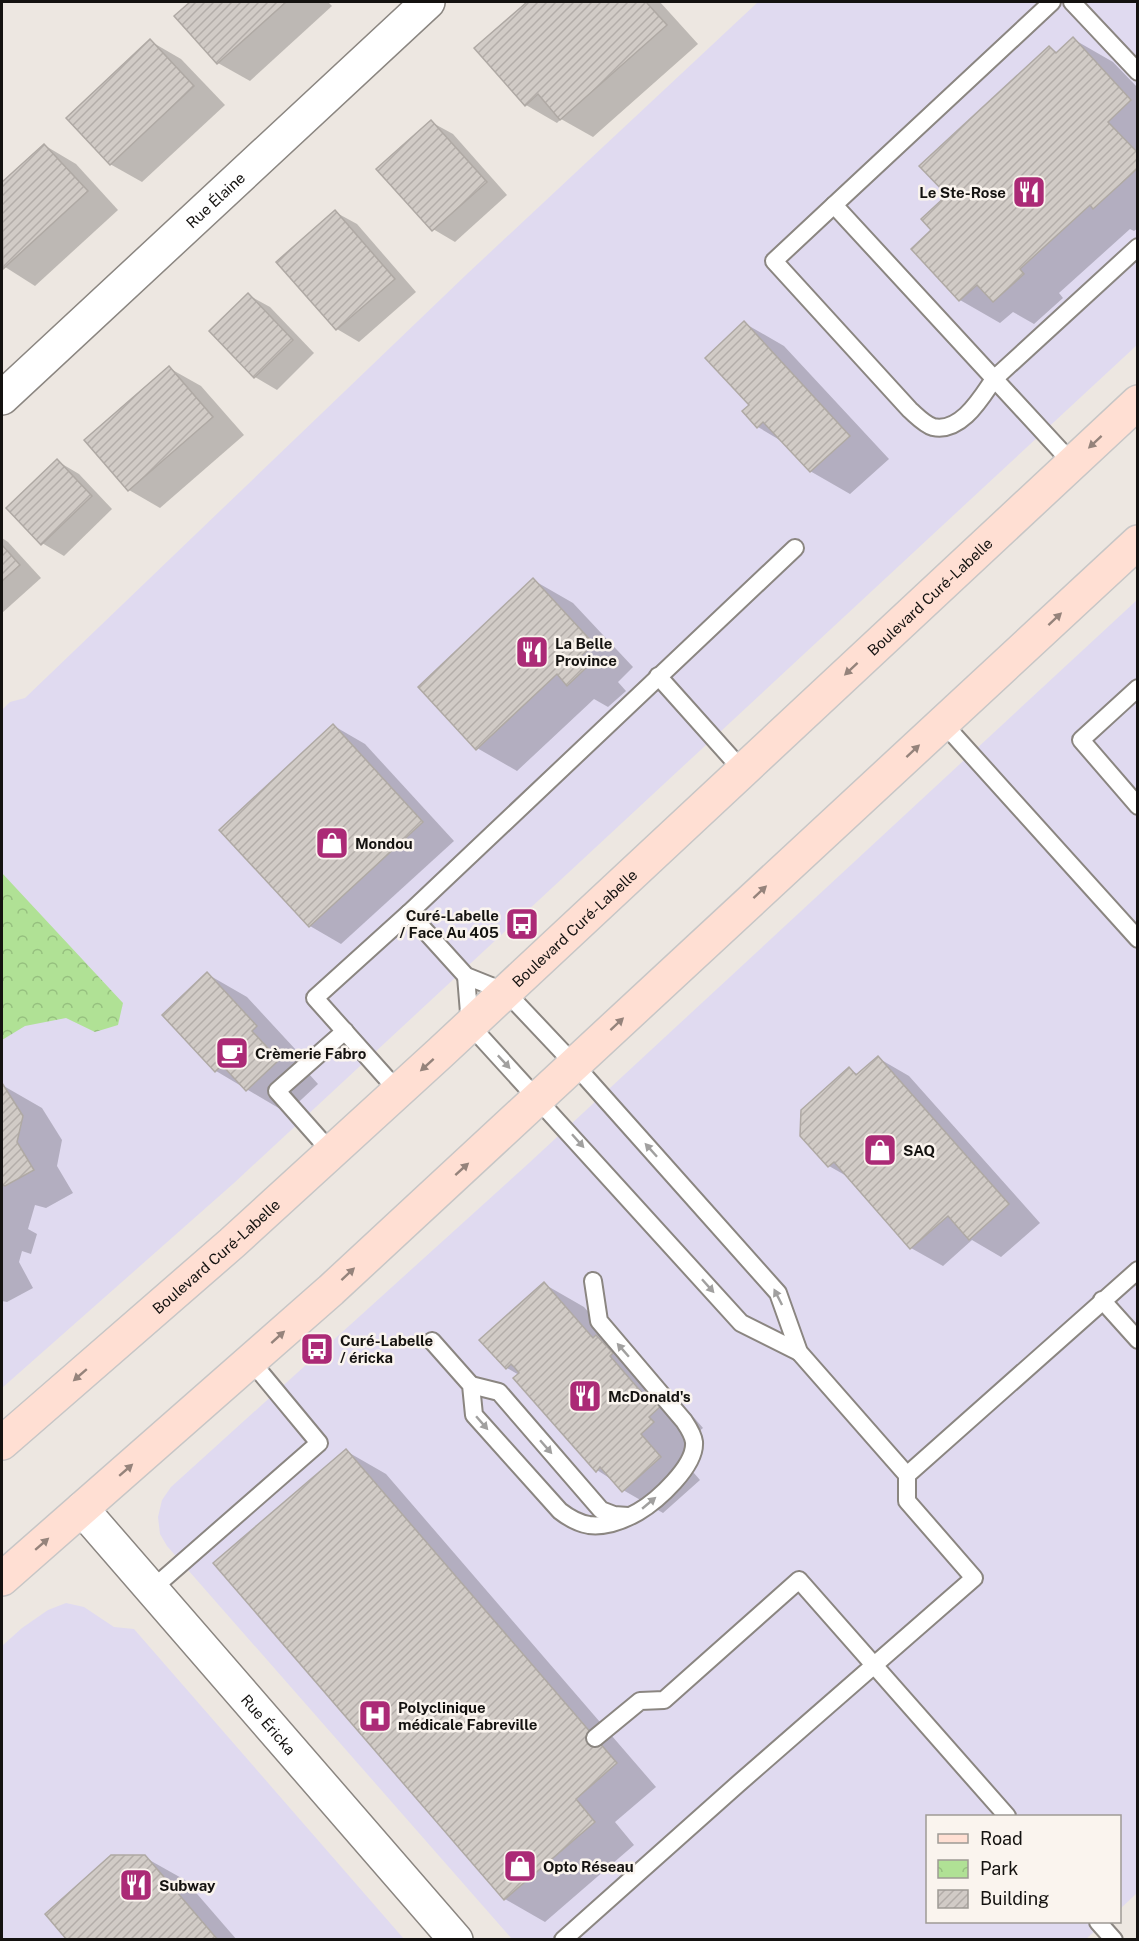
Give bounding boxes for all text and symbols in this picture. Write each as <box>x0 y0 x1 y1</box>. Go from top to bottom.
street label: Rue Élaine <box>182 169 248 231</box>
restaurant icon: Le Ste-Rose <box>1011 174 1047 210</box>
place label: Le Ste-Rose <box>919 184 1006 201</box>
one-way arrow <box>1087 435 1102 449</box>
street label: Boulevard Curé-Labelle <box>864 534 995 659</box>
one-way arrow <box>1048 612 1062 626</box>
restaurant icon: La Belle Province <box>514 634 550 670</box>
place label: La Belle Province <box>555 635 617 669</box>
one-way arrow <box>844 662 859 676</box>
one-way arrow <box>905 744 920 758</box>
shop icon: Mondou <box>314 825 350 861</box>
place label: Mondou <box>355 835 413 852</box>
street label: Boulevard Curé-Labelle <box>508 866 640 990</box>
one-way arrow <box>752 886 767 899</box>
bus stop icon: Curé-Labelle / Face Au 405 <box>504 906 540 942</box>
place label: Curé-Labelle / Face Au 405 <box>400 907 499 941</box>
one-way arrow <box>610 1018 624 1032</box>
cafe icon: Crèmerie Fabro <box>214 1035 250 1071</box>
place label: Crèmerie Fabro <box>255 1045 367 1062</box>
one-way arrow <box>497 1054 511 1069</box>
one-way arrow <box>420 1058 435 1072</box>
shop icon: SAQ <box>862 1132 898 1168</box>
one-way arrow <box>571 1134 585 1149</box>
place label: SAQ <box>903 1142 935 1159</box>
one-way arrow <box>645 1143 658 1158</box>
one-way arrow <box>454 1162 469 1176</box>
street label: Boulevard Curé-Labelle <box>149 1195 283 1317</box>
one-way arrow <box>340 1268 355 1281</box>
one-way arrow <box>701 1279 715 1294</box>
one-way arrow <box>773 1288 783 1305</box>
one-way arrow <box>270 1331 285 1344</box>
bus stop icon: Curé-Labelle / éricka <box>299 1331 335 1367</box>
place label: Curé-Labelle / éricka <box>340 1332 433 1366</box>
one-way arrow <box>617 1342 630 1358</box>
one-way arrow <box>73 1368 88 1381</box>
restaurant icon: McDonald's <box>567 1378 603 1414</box>
place label: McDonald's <box>608 1388 691 1405</box>
one-way arrow <box>475 1415 488 1430</box>
one-way arrow <box>539 1439 553 1454</box>
one-way arrow <box>118 1464 133 1477</box>
one-way arrow <box>641 1497 656 1510</box>
one-way arrow <box>34 1538 49 1551</box>
street label: Rue Éricka <box>238 1691 299 1758</box>
hospital icon: Polyclinique médicale Fabreville <box>357 1698 393 1734</box>
place label: Polyclinique médicale Fabreville <box>398 1699 537 1733</box>
legend <box>926 1815 1121 1923</box>
text: Road <box>980 1828 1023 1849</box>
shop icon: Opto Réseau <box>502 1848 538 1884</box>
place label: Opto Réseau <box>543 1858 634 1875</box>
text: Park <box>980 1858 1018 1879</box>
restaurant icon: Subway <box>118 1867 154 1903</box>
place label: Subway <box>159 1877 216 1894</box>
text: Building <box>980 1888 1049 1909</box>

